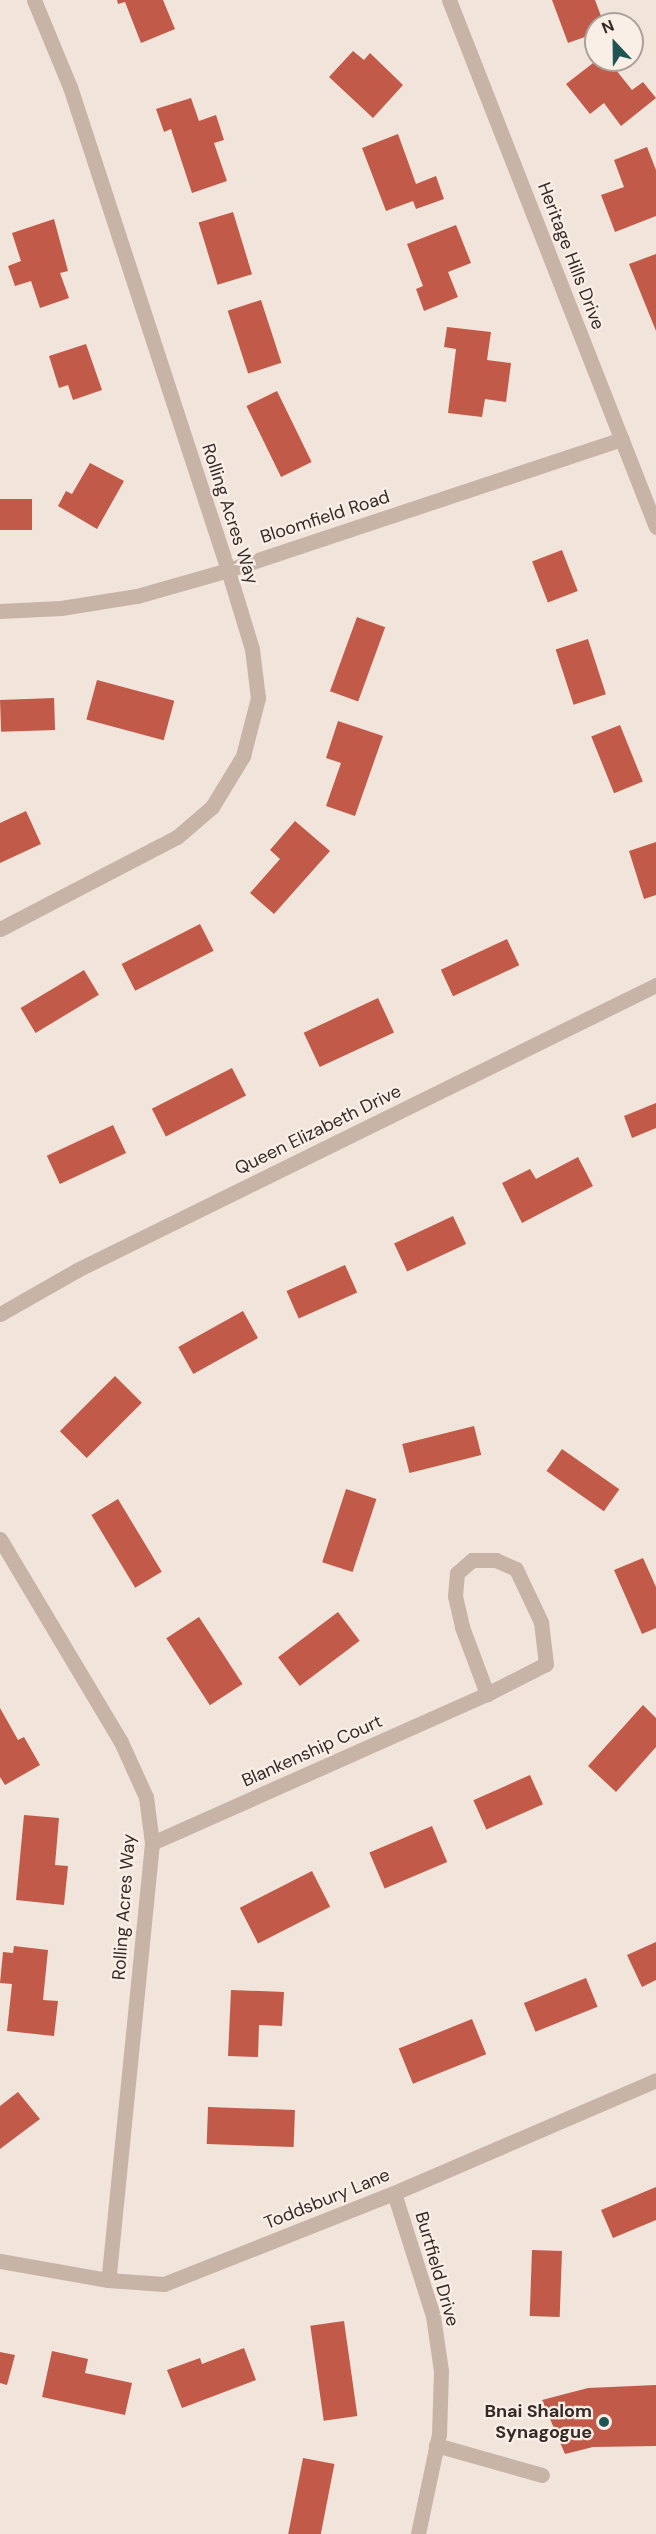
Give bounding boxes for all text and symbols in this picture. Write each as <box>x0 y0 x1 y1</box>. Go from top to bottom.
north arrow <box>584 12 644 72</box>
text: N <box>598 15 617 39</box>
street label: Heritage Hills Drive <box>533 179 609 333</box>
street label: Rolling Acres Way <box>197 441 263 587</box>
street label: Bloomfield Road <box>258 486 392 548</box>
street label: Queen Elizabeth Drive <box>231 1080 405 1180</box>
street label: Blankenship Court <box>238 1710 386 1792</box>
street label: Rolling Acres Way <box>108 1833 140 1981</box>
street label: Toddsbury Lane <box>261 2164 393 2234</box>
street label: Burtfield Drive <box>410 2209 464 2329</box>
place label: Bnai Shalom Synagogue <box>484 2401 592 2444</box>
marker: Bnai Shalom Synagogue <box>597 2415 611 2429</box>

